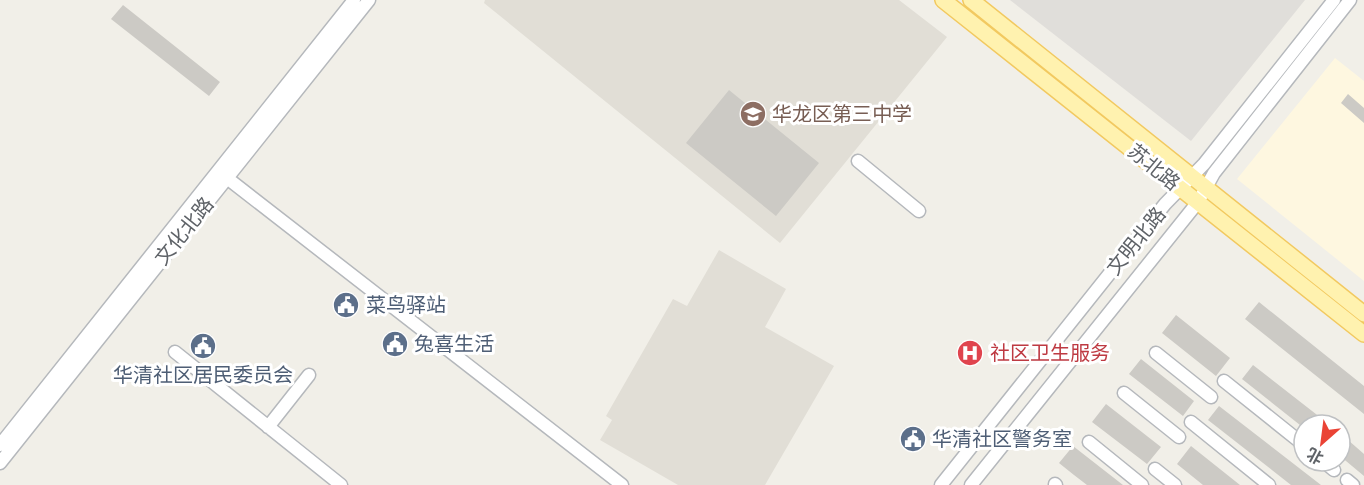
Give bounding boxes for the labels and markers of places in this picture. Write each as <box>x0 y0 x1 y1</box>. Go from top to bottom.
school or university icon: 华龙区第三中学 <box>738 99 768 129</box>
place label: 华龙区第三中学 <box>772 102 912 126</box>
public building icon: 菜鸟驿站 <box>331 290 361 320</box>
place label: 菜鸟驿站 <box>366 293 446 317</box>
public building icon: 兔喜生活 <box>380 329 410 359</box>
public building icon: 华清社区居民委员会 <box>188 331 218 361</box>
place label: 兔喜生活 <box>414 332 494 356</box>
hospital icon: 社区卫生服务 <box>955 338 985 368</box>
place label: 社区卫生服务 <box>990 341 1110 365</box>
place label: 华清社区居民委员会 <box>113 363 293 387</box>
public building icon: 华清社区警务室 <box>898 424 928 454</box>
place label: 华清社区警务室 <box>932 427 1072 451</box>

